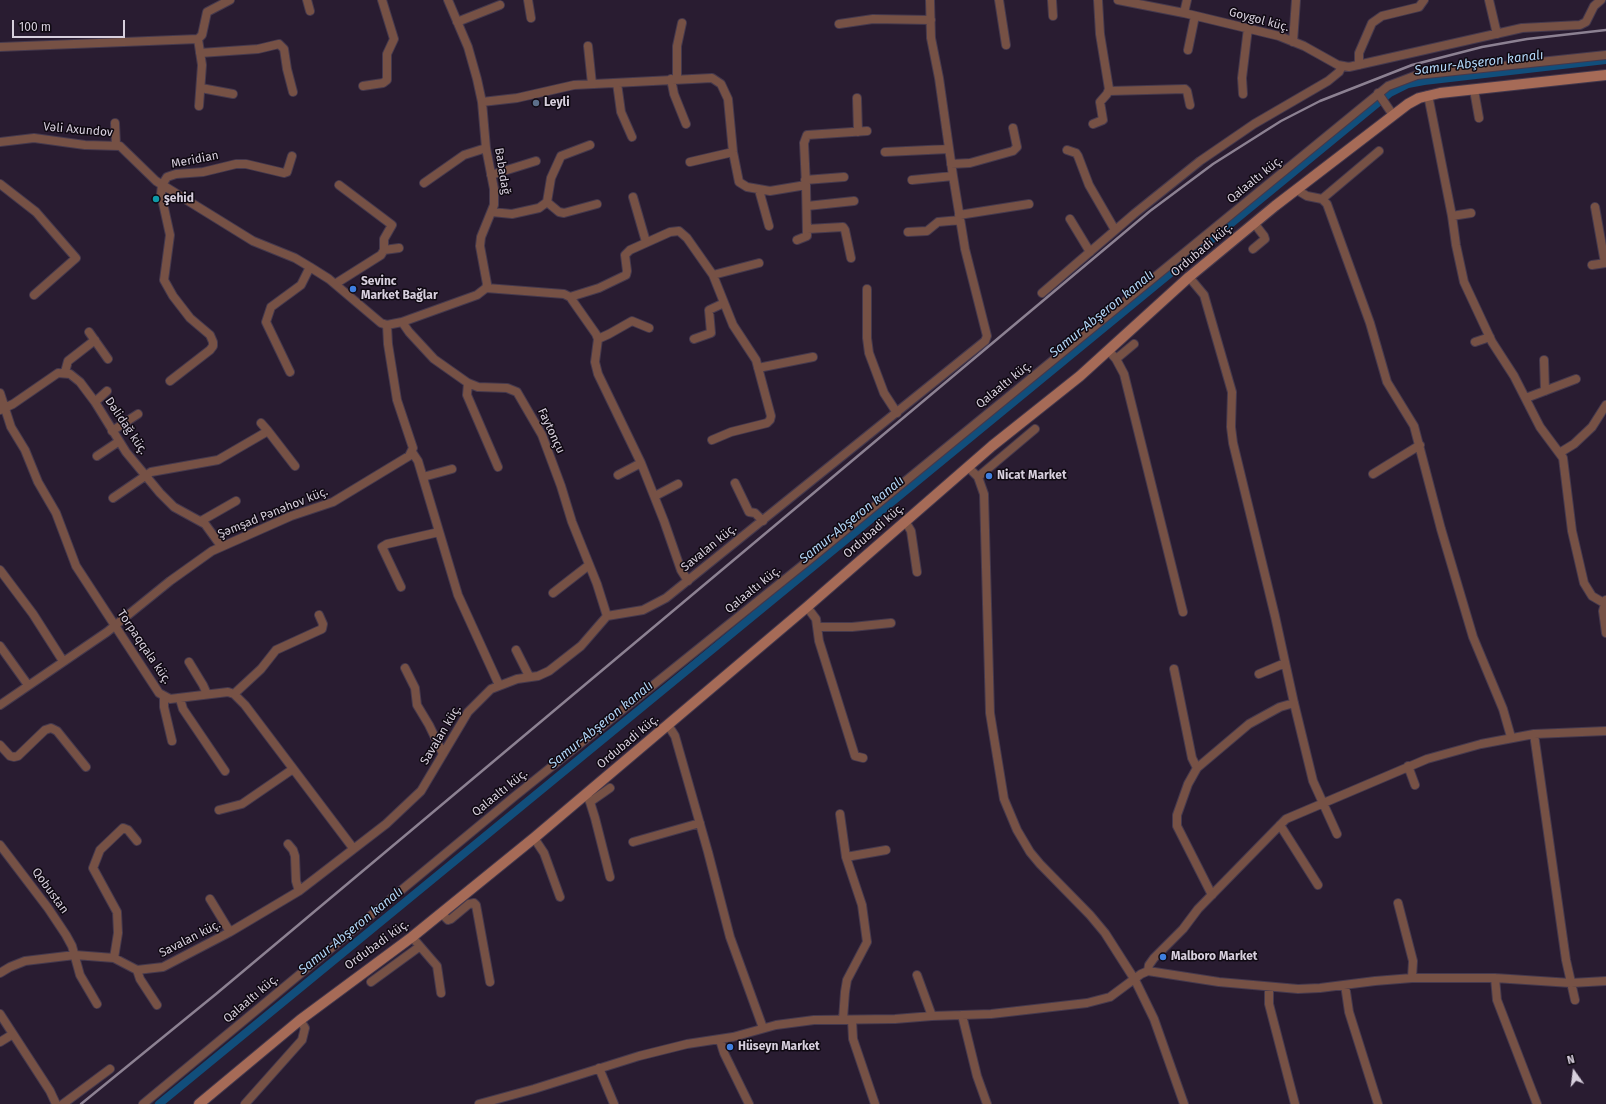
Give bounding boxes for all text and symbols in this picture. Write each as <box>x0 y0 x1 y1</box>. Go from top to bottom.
street label: Goygol küç. <box>1227 5 1291 35</box>
scale bar <box>14 12 127 38</box>
text: 100 m <box>19 20 51 34</box>
water label: Samur-Abşeron kanalı <box>1414 47 1544 79</box>
place label: Leyli <box>544 96 570 110</box>
marker: Leyli <box>531 98 541 108</box>
street label: Vəli Axundov <box>43 120 113 140</box>
street label: Babadağ <box>491 147 513 195</box>
street label: Meridian <box>170 148 220 172</box>
street label: Qalaaltı küç. <box>1224 153 1286 207</box>
place label: şehid <box>164 192 194 206</box>
marker: şehid <box>151 194 161 204</box>
street label: Ordubadi küç. <box>1168 220 1236 280</box>
water label: Samur-Abşeron kanalı <box>1047 267 1157 361</box>
place label: Sevinc Market Bağlar <box>361 275 438 303</box>
marker: Sevinc Market Bağlar <box>348 284 358 294</box>
street label: Qalaaltı küç. <box>973 358 1035 412</box>
street label: Dəlidağ küç. <box>102 395 150 457</box>
street label: Faytonçu <box>534 406 568 456</box>
place label: Nicat Market <box>997 469 1067 483</box>
marker: Nicat Market <box>984 471 994 481</box>
water label: Samur-Abşeron kanalı <box>797 473 907 567</box>
street label: Şəmşad Pənəhov küç. <box>216 484 330 542</box>
street label: Ordubadi küç. <box>841 501 907 561</box>
street label: Savalan küç. <box>678 521 740 575</box>
street label: Qalaaltı küç. <box>722 563 784 617</box>
street label: Torpaqqala küç. <box>114 607 174 687</box>
water label: Samur-Abşeron kanalı <box>546 678 656 772</box>
street label: Savalan küç. <box>418 703 464 767</box>
street label: Ordubadi küç. <box>594 712 662 772</box>
street label: Qalaaltı küç. <box>469 766 531 820</box>
street label: Qobustan <box>29 865 71 917</box>
water label: Samur-Abşeron kanalı <box>296 884 406 978</box>
street label: Savalan küç. <box>157 917 223 961</box>
street label: Ordubadi küç. <box>342 917 412 973</box>
place label: Malboro Market <box>1171 950 1257 964</box>
marker: Malboro Market <box>1158 952 1168 962</box>
street label: Qalaaltı küç. <box>221 972 281 1026</box>
place label: Hüseyn Market <box>738 1040 820 1054</box>
marker: Hüseyn Market <box>725 1042 735 1052</box>
north arrow <box>1554 1052 1594 1092</box>
text: N <box>1566 1053 1576 1067</box>

